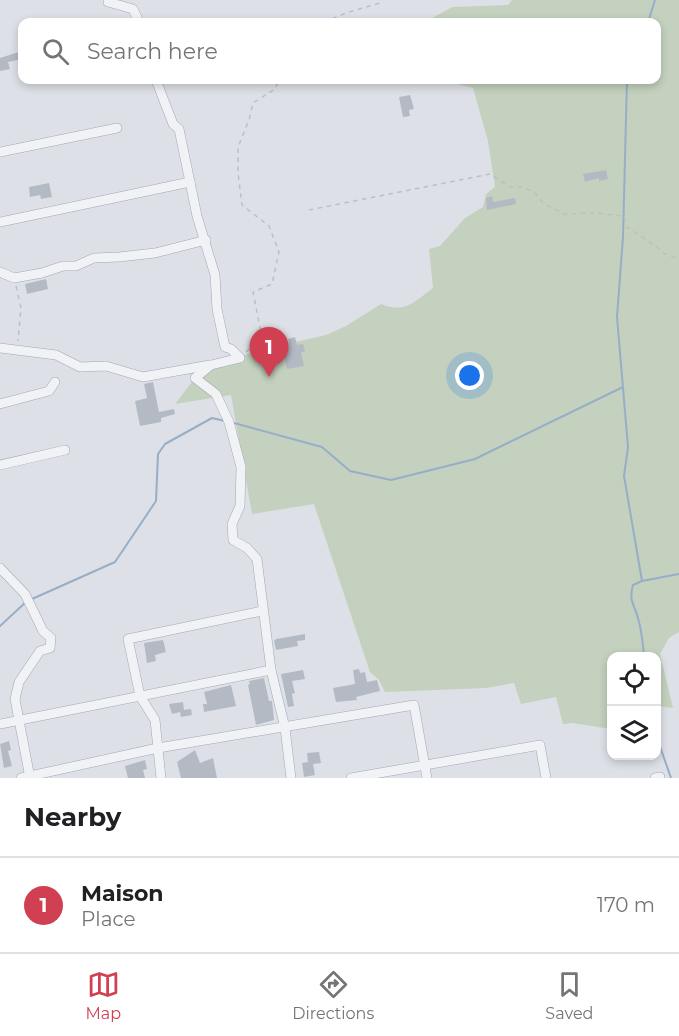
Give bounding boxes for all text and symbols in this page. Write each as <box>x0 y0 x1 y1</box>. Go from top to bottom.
search box <box>18 18 661 84</box>
icon: search <box>39 35 72 68</box>
text: Search here <box>87 38 218 65</box>
pin: 1 <box>250 328 288 377</box>
your location <box>455 361 484 390</box>
map controls <box>607 652 661 760</box>
button: locate <box>607 652 661 706</box>
button: layers <box>607 706 661 760</box>
text: Nearby <box>24 801 121 833</box>
text: Maison <box>81 880 164 907</box>
text: 1 <box>40 893 47 917</box>
text: 170 m <box>597 893 655 917</box>
text: Place <box>81 907 136 931</box>
tab: Map <box>86 968 121 1023</box>
tab: Directions <box>292 968 374 1023</box>
tab: Saved <box>545 968 593 1023</box>

